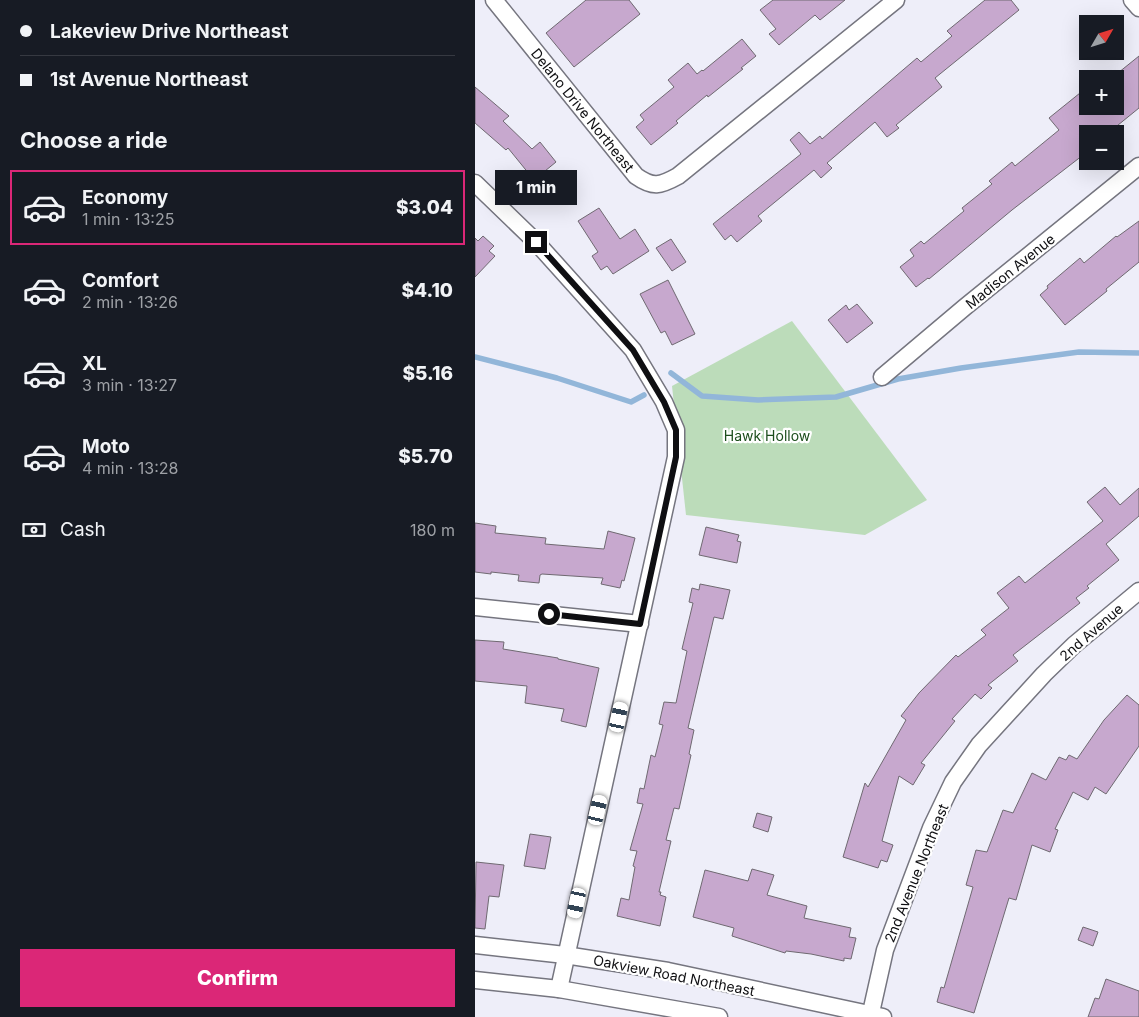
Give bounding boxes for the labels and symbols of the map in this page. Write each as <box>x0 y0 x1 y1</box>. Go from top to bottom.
north arrow <box>1079 15 1124 60</box>
street label: Delano Drive Northeast <box>528 45 638 176</box>
callout: 1 min <box>495 170 577 204</box>
street label: Madison Avenue <box>962 230 1058 312</box>
route end <box>525 231 547 253</box>
park label: Hawk Hollow <box>724 427 810 444</box>
street label: 2nd Avenue <box>1056 600 1126 664</box>
route start <box>538 603 560 625</box>
car <box>608 701 629 733</box>
car <box>587 794 608 826</box>
street label: 2nd Avenue Northeast <box>880 801 952 945</box>
car <box>566 887 587 919</box>
street label: Oakview Road Northeast <box>592 951 756 999</box>

